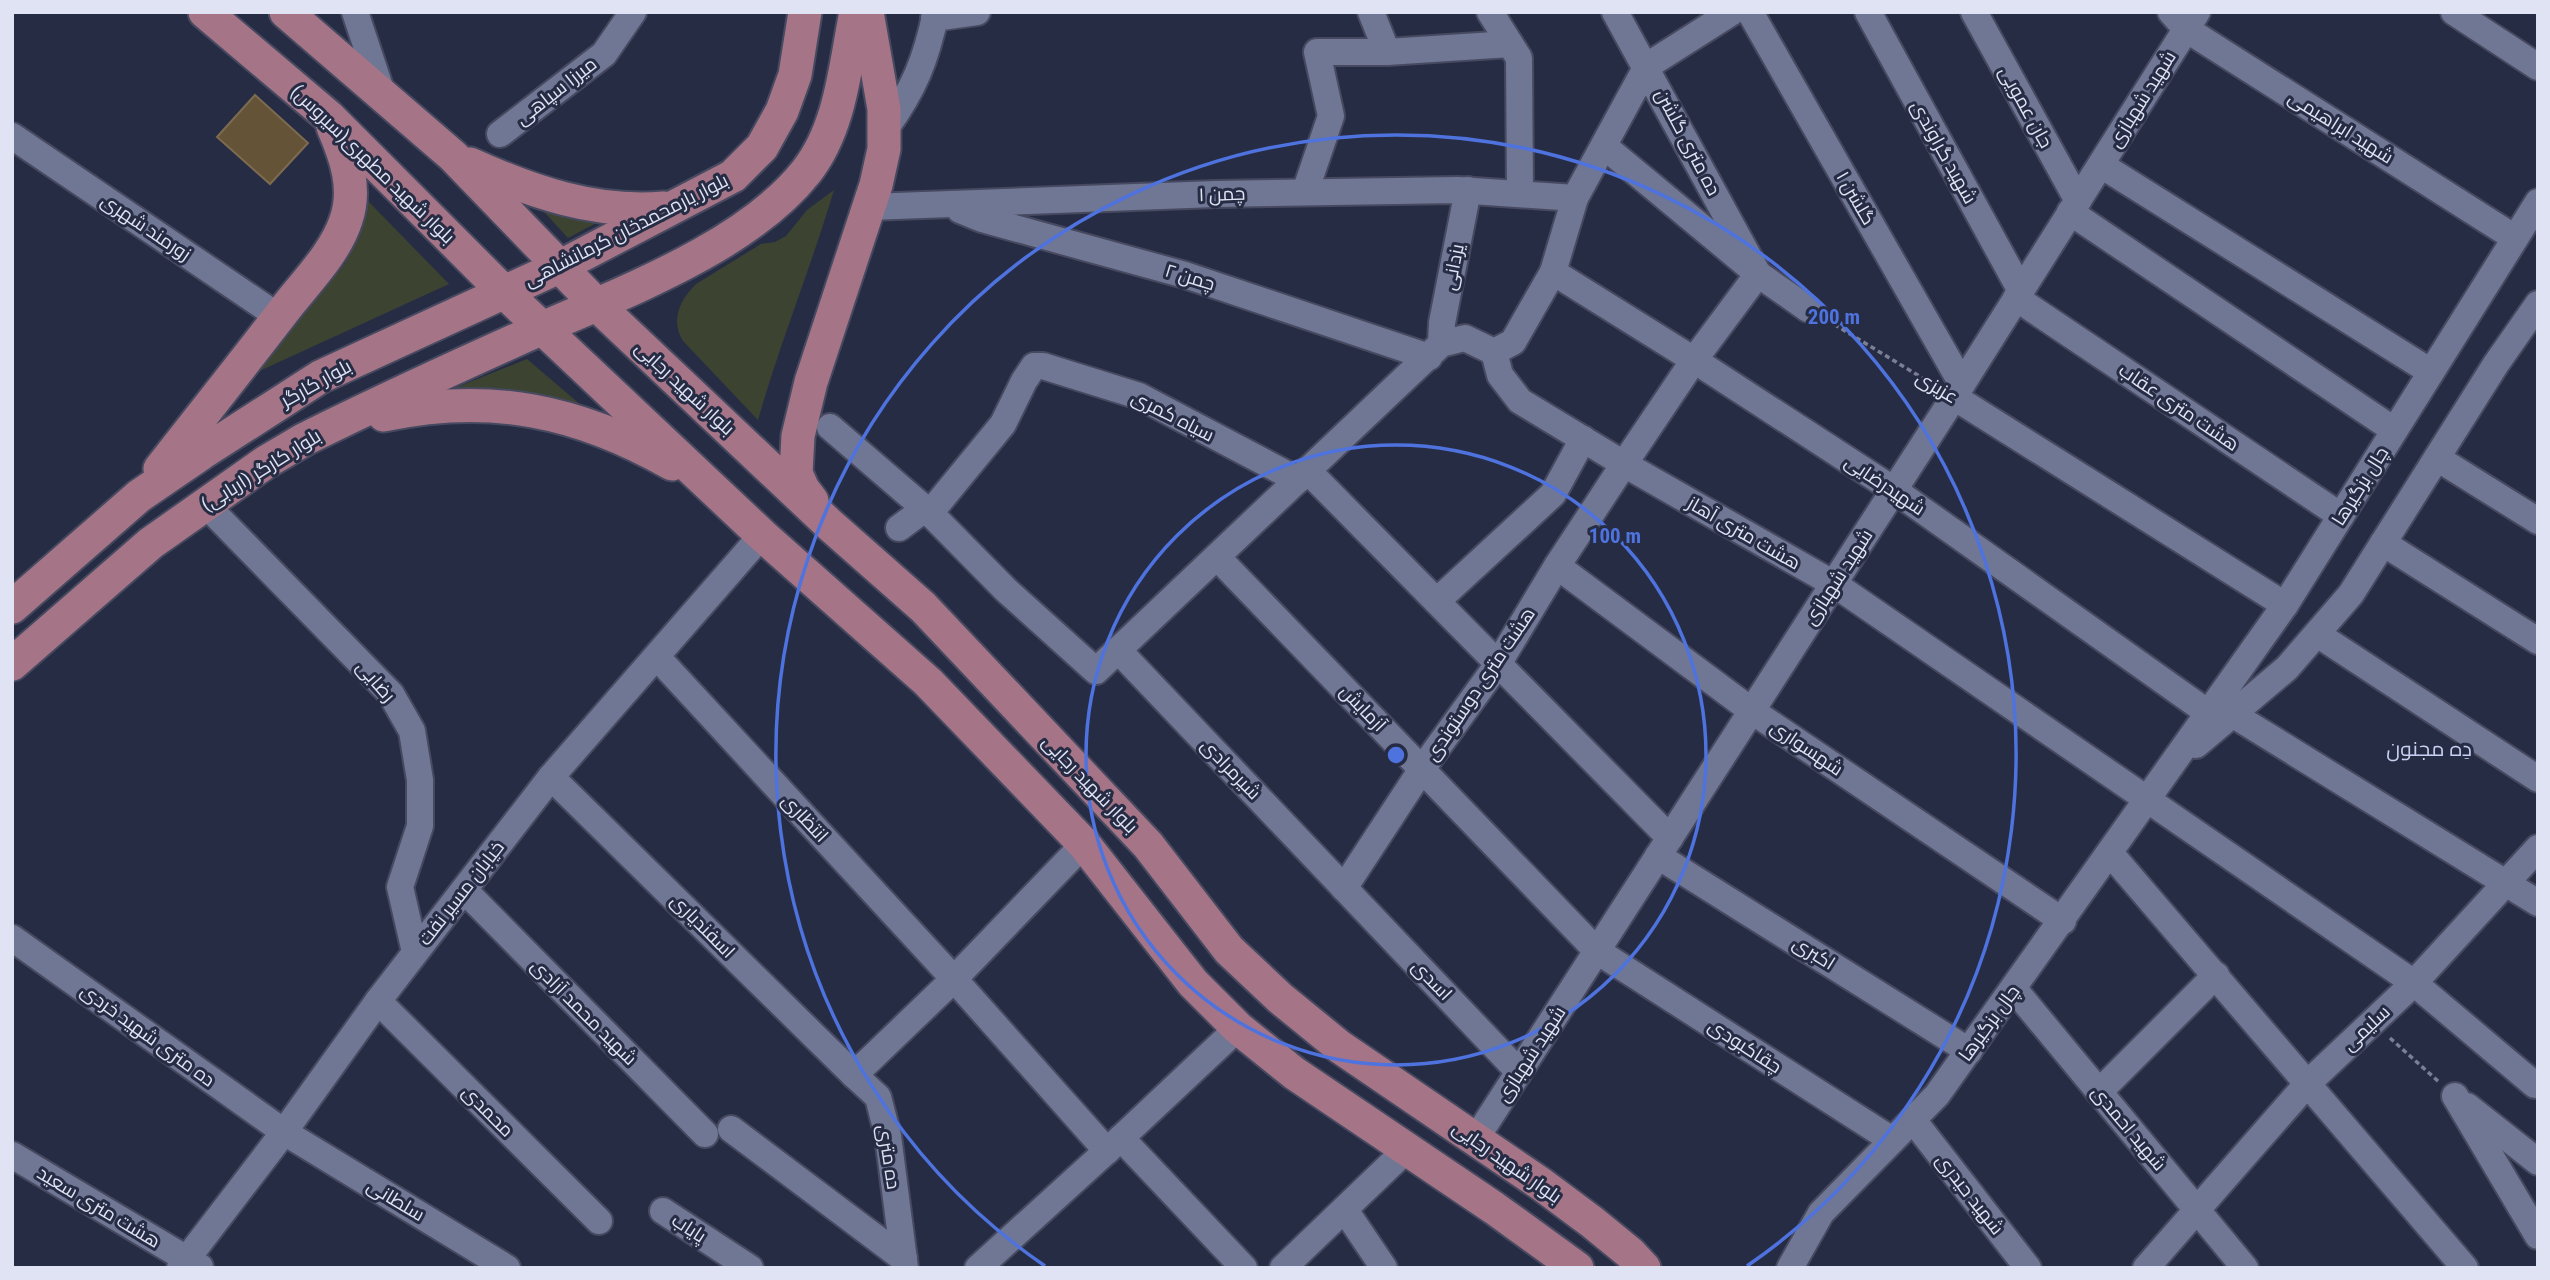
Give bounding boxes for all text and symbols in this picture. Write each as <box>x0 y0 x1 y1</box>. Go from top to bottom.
street label: شهید شهبازی <box>2103 46 2181 152</box>
street label: میرزا سپاهی <box>511 52 601 130</box>
street label: جان عمویی <box>1994 62 2058 152</box>
street label: بلوار شهید مطهری(سیروس) <box>286 80 460 248</box>
street label: ده متری گلشن <box>1650 85 1726 199</box>
street label: شهید ابراهیمی <box>2284 86 2398 168</box>
street label: شهید گراوندی <box>1906 96 1982 208</box>
street label: گلشن ۱ <box>1831 167 1881 229</box>
street label: بلوار یارمحمدخان کرمانشاهی <box>520 168 732 292</box>
street label: چمن ۱ <box>1198 182 1246 207</box>
street label: زورمند شهری <box>97 188 195 266</box>
street label: یزدانی <box>1437 242 1469 292</box>
street label: چمن ۲ <box>1162 259 1218 296</box>
text: 200 m <box>1808 305 1860 329</box>
street label: بلوار شهید رجایی <box>630 336 740 440</box>
street label: بلوار کارگر <box>276 354 355 412</box>
street label: هشت متری عقاب <box>2114 358 2244 456</box>
street label: عزیزی <box>1912 366 1962 408</box>
street label: سیاه کمری <box>1128 385 1218 447</box>
street label: بلوار کارگر (اربابی) <box>197 424 325 516</box>
street label: چال بزگیرها <box>2327 442 2394 530</box>
street label: شهیدرضایی <box>1840 450 1930 520</box>
street label: هشت متری آهاز <box>1682 491 1805 575</box>
text: 100 m <box>1589 524 1641 548</box>
street label: شهید شهبازی <box>1798 525 1878 629</box>
street label: هشت متری دوستوندی <box>1420 603 1540 765</box>
street label: رضایی <box>352 655 400 707</box>
street label: آزمایش <box>1335 680 1391 736</box>
street label: شهسواری <box>1766 715 1848 781</box>
street label: بلوار شهید رجایی <box>1037 730 1143 838</box>
street label: شیرمرادی <box>1196 734 1266 804</box>
district label: دِه مجنون <box>2386 737 2472 762</box>
centre of rings <box>1384 743 1408 767</box>
street label: انتظاری <box>777 789 833 847</box>
street label: خیابان مسیر نفت <box>413 836 509 950</box>
street label: اسفندیاری <box>666 889 740 963</box>
street label: اکبری <box>1789 931 1839 975</box>
street label: شهید محمد آزادی <box>526 954 642 1070</box>
street label: اسدی <box>1407 955 1457 1005</box>
street label: ده متری شهید خردی <box>76 979 220 1091</box>
street label: چال بزگیرها <box>1954 980 2025 1066</box>
street label: سلیمی <box>2337 1000 2395 1056</box>
street label: شهید شهبازی <box>1491 1002 1571 1106</box>
street label: چقاکبودی <box>1703 1014 1786 1079</box>
street label: محمدی <box>457 1080 519 1142</box>
street label: شهید احمدی <box>2087 1081 2171 1175</box>
street label: بلوار شهید رجایی <box>1448 1116 1566 1208</box>
street label: ده متری <box>873 1123 905 1191</box>
street label: شهید حیدری <box>1931 1149 2009 1239</box>
street label: هشت متری سعید <box>33 1161 165 1253</box>
street label: سلطانی <box>363 1174 429 1226</box>
street label: پایاب <box>667 1208 711 1248</box>

